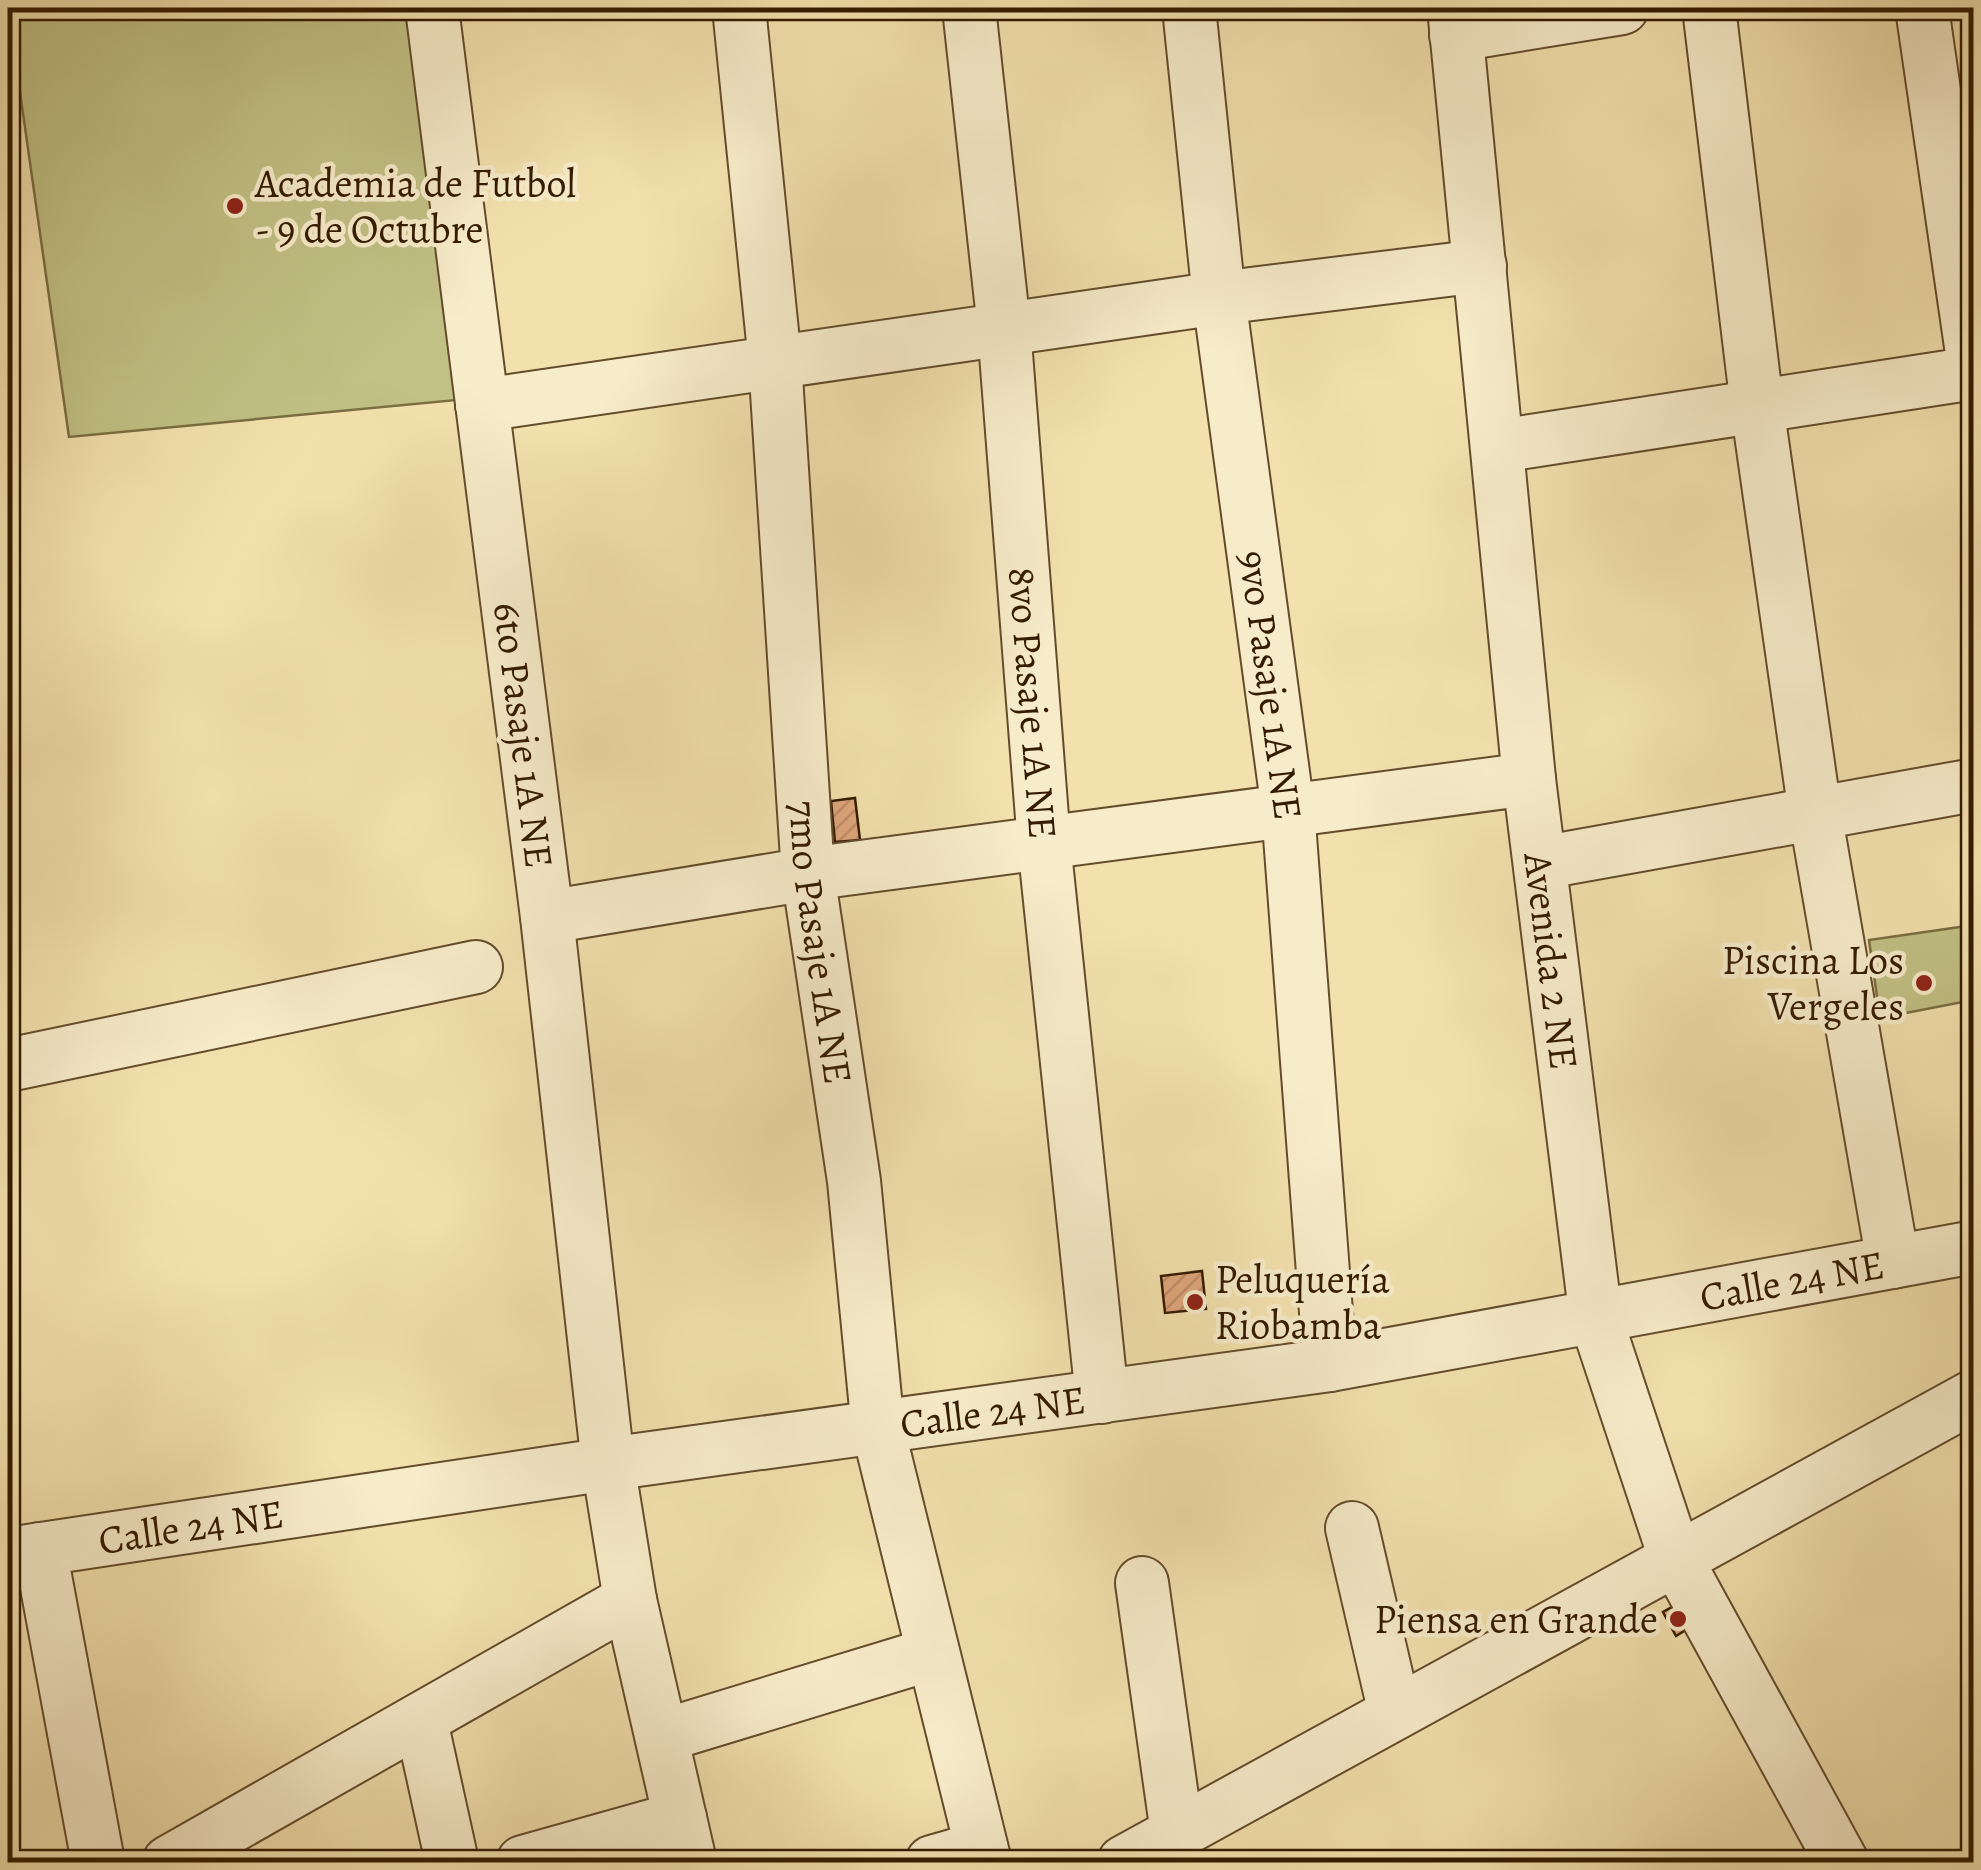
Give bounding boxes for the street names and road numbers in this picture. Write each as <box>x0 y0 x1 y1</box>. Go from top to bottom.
street label: 9vo Pasaje 1A NE <box>1225 547 1316 823</box>
street label: 8vo Pasaje 1A NE <box>995 565 1071 841</box>
street label: 6to Pasaje 1A NE <box>480 599 567 871</box>
street label: 7mo Pasaje 1A NE <box>775 799 866 1088</box>
street label: Avenida 2 NE <box>1510 848 1592 1073</box>
street label: Calle 24 NE <box>1695 1237 1889 1325</box>
street label: Calle 24 NE <box>897 1372 1089 1452</box>
street label: Calle 24 NE <box>95 1486 287 1568</box>

